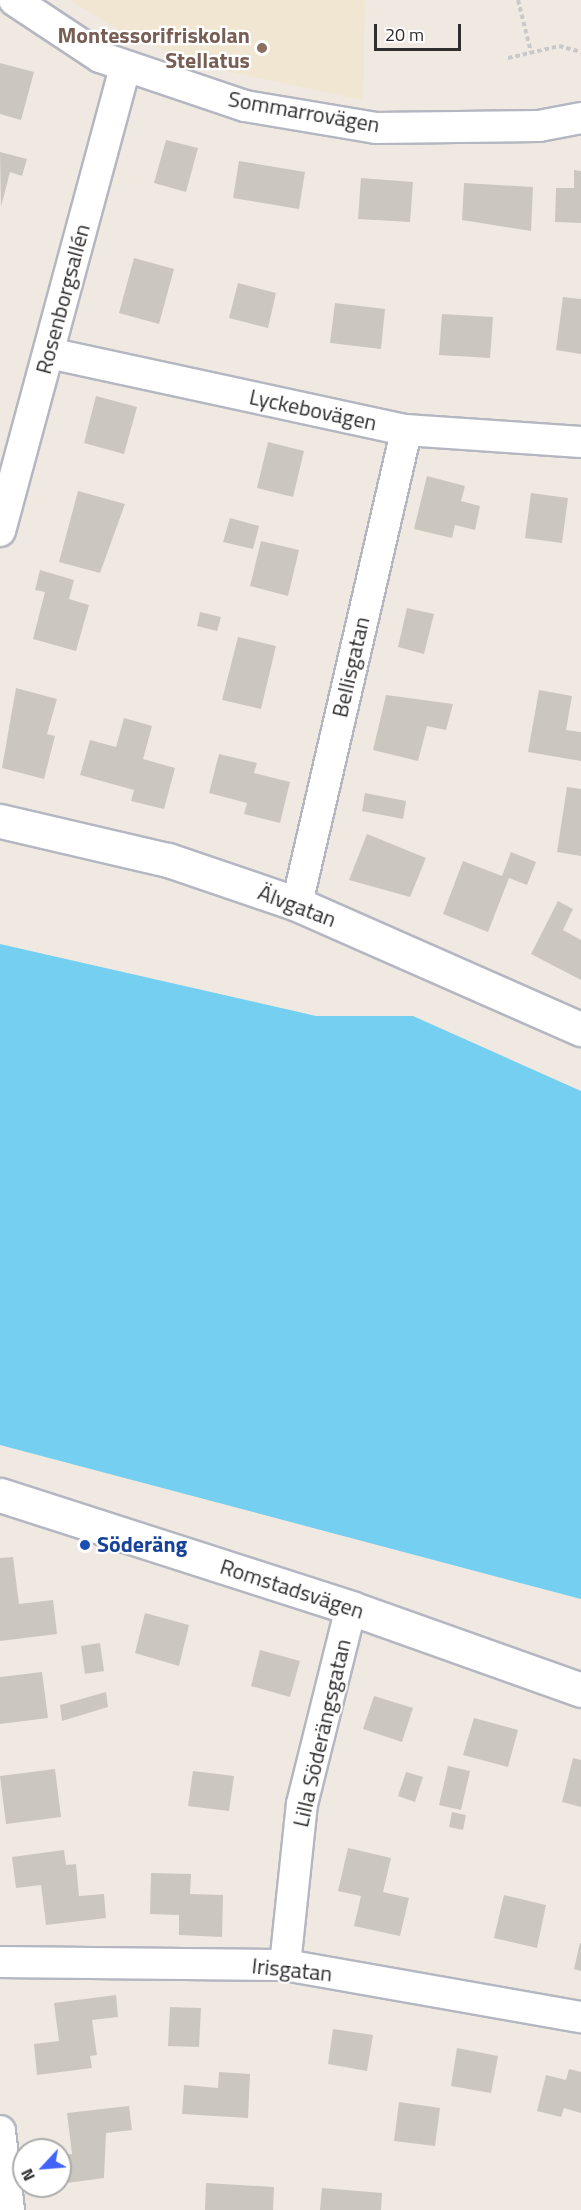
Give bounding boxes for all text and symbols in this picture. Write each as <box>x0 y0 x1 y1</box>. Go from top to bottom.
scale bar <box>377 12 464 50</box>
text: 20 m <box>385 21 424 48</box>
place label: Montessorifriskolan Stellatus <box>58 22 250 74</box>
marker: Montessorifriskolan Stellatus <box>255 41 269 55</box>
street label: Sommarrovägen <box>226 86 382 138</box>
street label: Rosenborgsallén <box>30 221 96 377</box>
street label: Lyckebovägen <box>247 384 379 436</box>
street label: Bellisgatan <box>327 614 375 720</box>
street label: Älvgatan <box>254 879 340 933</box>
place label: Söderäng <box>97 1532 187 1558</box>
marker: Söderäng <box>78 1538 92 1552</box>
street label: Romstadsvägen <box>217 1553 367 1625</box>
street label: Lilla Söderängsgatan <box>287 1636 357 1830</box>
street label: Irisgatan <box>250 1953 334 1987</box>
north arrow <box>12 2138 72 2198</box>
text: N <box>14 2165 41 2185</box>

